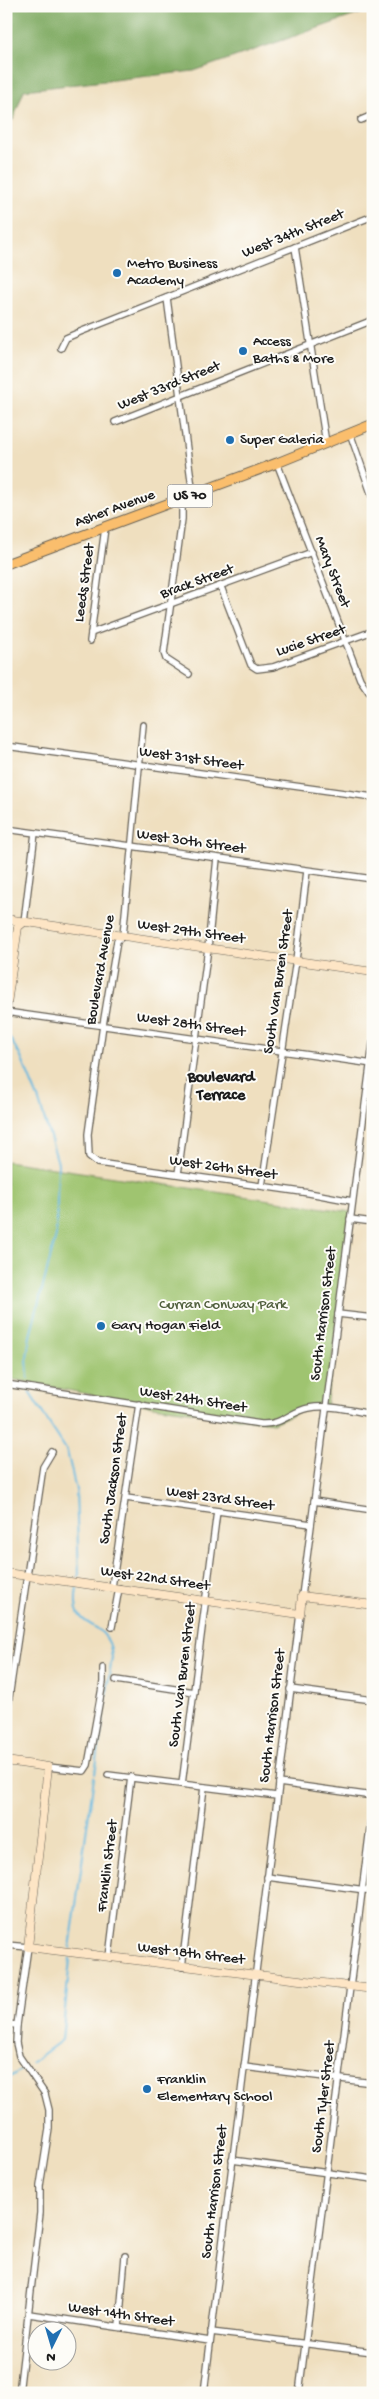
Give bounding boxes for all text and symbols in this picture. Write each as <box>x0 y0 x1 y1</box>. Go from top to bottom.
street label: West 34th Street <box>239 205 348 263</box>
place label: Metro Business Academy <box>127 255 218 290</box>
marker: Metro Business Academy <box>111 267 123 279</box>
place label: Access Baths & More <box>252 333 334 368</box>
marker: Access Baths & More <box>237 345 249 357</box>
street label: West 33rd Street <box>115 357 225 415</box>
place label: Super Galeria <box>240 431 324 449</box>
marker: Super Galeria <box>224 434 236 446</box>
road number: US 70 <box>168 484 212 508</box>
street label: Asher Avenue <box>72 486 158 532</box>
street label: Mary Street <box>310 534 355 612</box>
street label: Leeds Street <box>71 541 100 623</box>
street label: Brack Street <box>157 560 238 604</box>
street label: Lucie Street <box>274 620 350 661</box>
street label: West 31st Street <box>138 743 246 775</box>
street label: West 30th Street <box>135 825 248 859</box>
street label: South Van Buren Street <box>260 907 298 1055</box>
street label: Boulevard Avenue <box>82 913 120 1027</box>
street label: West 29th Street <box>136 916 248 949</box>
street label: West 28th Street <box>136 1009 248 1042</box>
district label: Boulevard Terrace <box>187 1069 256 1106</box>
street label: West 26th Street <box>168 1152 280 1185</box>
street label: South Harrison Street <box>307 1244 341 1382</box>
park label: Curran Conway Park <box>159 1296 288 1314</box>
place label: Gary Hogan Field <box>111 1317 221 1335</box>
marker: Gary Hogan Field <box>95 1320 107 1332</box>
street label: West 24th Street <box>138 1383 250 1418</box>
street label: South Jackson Street <box>96 1411 132 1545</box>
street label: West 23rd Street <box>165 1483 277 1516</box>
street label: West 22nd Street <box>99 1562 213 1596</box>
street label: South Van Buren Street <box>165 1600 201 1748</box>
street label: South Harrison Street <box>256 1646 290 1784</box>
street label: Franklin Street <box>93 1817 123 1914</box>
street label: West 18th Street <box>136 1939 247 1970</box>
street label: South Tyler Street <box>308 2038 340 2154</box>
place label: Franklin Elementary School <box>156 2071 273 2106</box>
marker: Franklin Elementary School <box>141 2083 153 2095</box>
street label: South Harrison Street <box>198 2122 232 2260</box>
street label: West 14th Street <box>67 2299 177 2332</box>
north arrow <box>28 2322 78 2372</box>
text: N <box>46 2348 56 2365</box>

